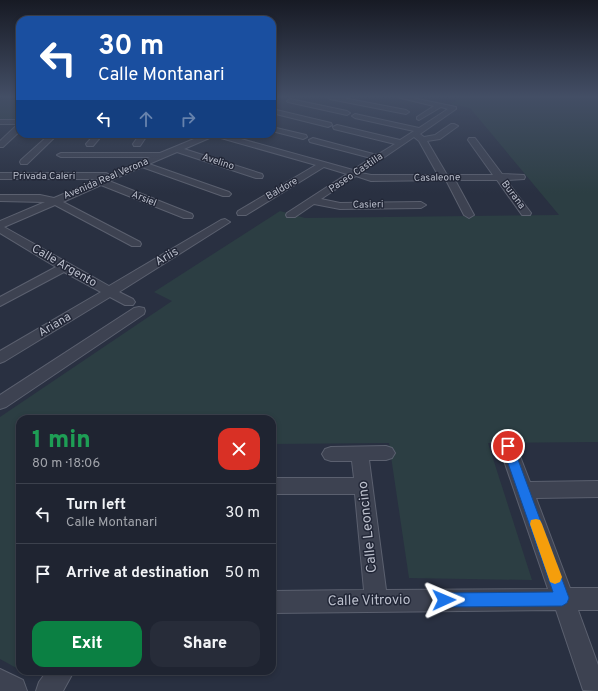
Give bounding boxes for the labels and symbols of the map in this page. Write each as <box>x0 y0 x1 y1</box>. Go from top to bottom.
street label: Paseo Castilla <box>327 150 385 196</box>
street label: Avelino <box>200 151 236 173</box>
street label: Avenida Real Verona <box>62 155 150 203</box>
street label: Privada Caleri <box>13 170 75 183</box>
street label: Casaleone <box>414 171 460 185</box>
street label: Baldore <box>264 175 300 203</box>
street label: Burana <box>498 178 528 212</box>
street label: Arsiel <box>130 188 158 210</box>
street label: Casieri <box>352 198 384 212</box>
street label: Calle Argento <box>29 241 100 291</box>
street label: Ariis <box>152 244 182 270</box>
street label: Ariana <box>36 309 74 341</box>
pin <box>491 429 525 463</box>
street label: Calle Leoncino <box>355 480 381 574</box>
position arrow <box>423 579 465 621</box>
street label: Calle Vitrovio <box>327 592 411 610</box>

